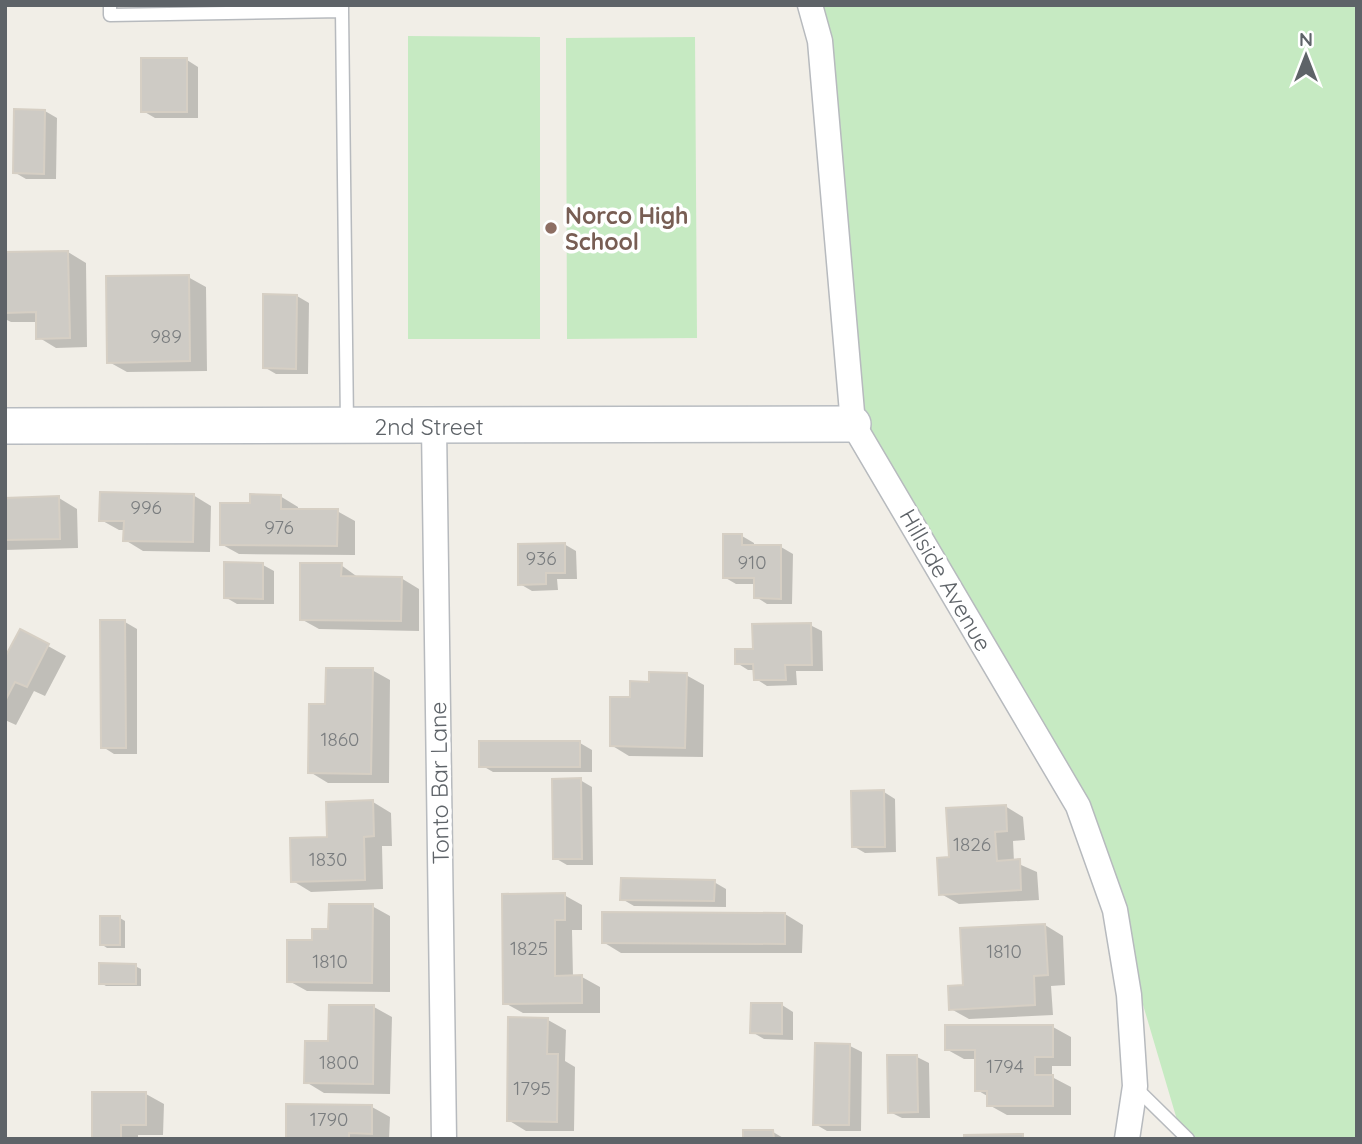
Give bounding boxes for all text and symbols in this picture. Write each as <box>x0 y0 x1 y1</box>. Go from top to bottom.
north arrow <box>1271 21 1341 91</box>
text: N <box>1299 27 1313 51</box>
place label: Norco High School <box>565 201 689 256</box>
marker: Norco High School <box>543 220 559 236</box>
house number: 989 <box>150 324 182 348</box>
street label: 2nd Street <box>374 412 484 441</box>
house number: 996 <box>130 495 162 519</box>
street label: Hillside Avenue <box>894 504 998 656</box>
house number: 976 <box>264 515 294 539</box>
house number: 936 <box>526 546 556 570</box>
house number: 910 <box>737 550 767 574</box>
street label: Tonto Bar Lane <box>423 701 455 865</box>
house number: 1860 <box>321 727 359 751</box>
house number: 1826 <box>953 832 991 856</box>
house number: 1830 <box>309 847 347 871</box>
house number: 1825 <box>510 936 548 960</box>
house number: 1810 <box>986 939 1022 963</box>
house number: 1810 <box>312 949 348 973</box>
house number: 1800 <box>319 1050 359 1074</box>
house number: 1794 <box>986 1054 1024 1078</box>
house number: 1795 <box>513 1076 551 1100</box>
house number: 1790 <box>310 1107 348 1131</box>

